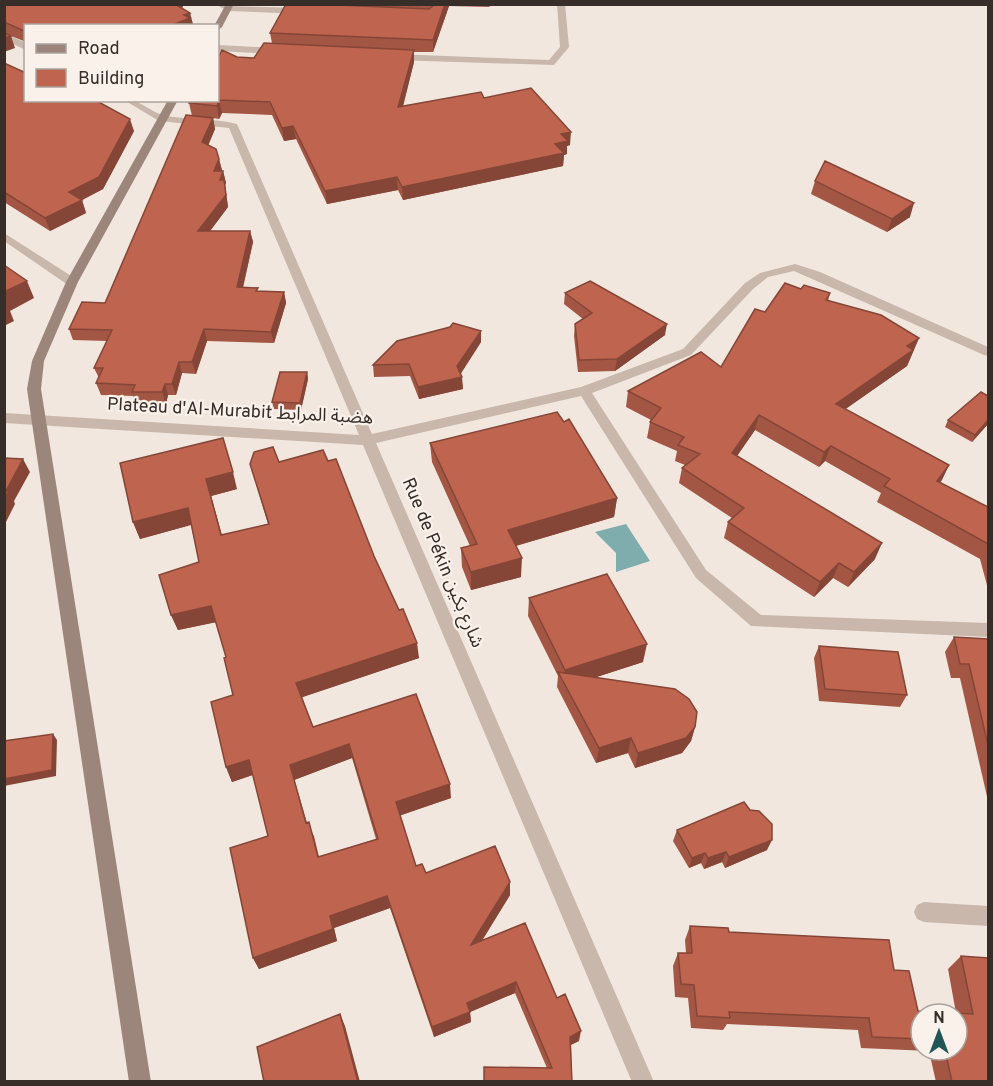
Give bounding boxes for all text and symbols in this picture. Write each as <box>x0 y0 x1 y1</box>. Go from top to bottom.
legend <box>24 24 219 102</box>
text: Road <box>78 38 120 61</box>
text: Building <box>78 68 144 91</box>
street label: Plateau d'Al-Murabit هضبة المرابط <box>106 394 374 430</box>
street label: Rue de Pékin شارع بكين <box>395 475 488 652</box>
north arrow <box>909 1002 969 1062</box>
text: N <box>933 1009 945 1029</box>

